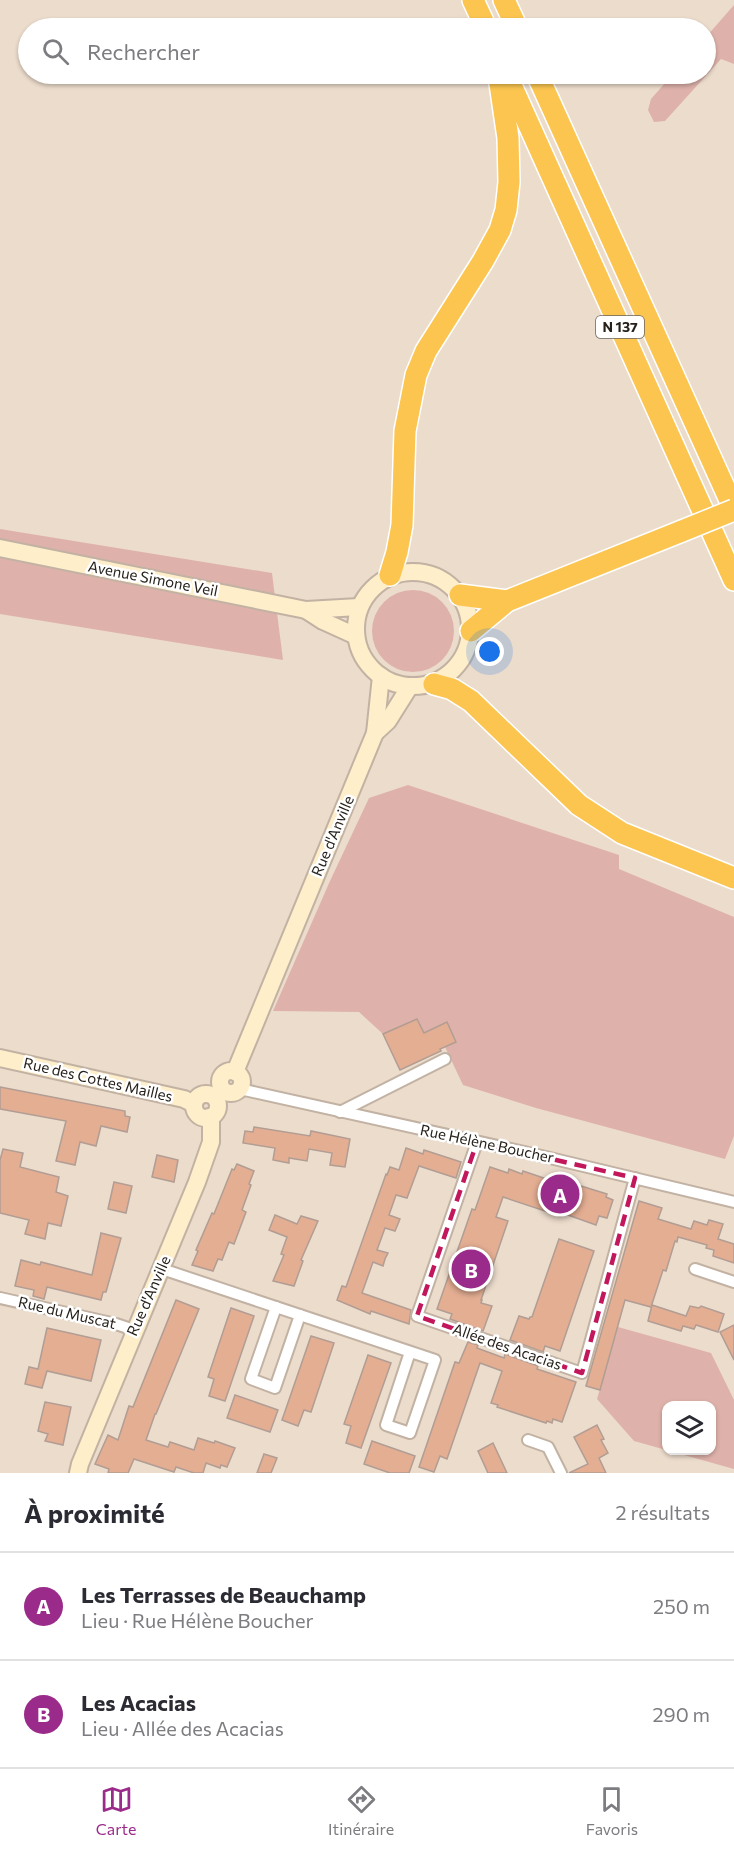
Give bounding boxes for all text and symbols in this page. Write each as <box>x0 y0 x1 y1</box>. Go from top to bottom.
search box <box>18 18 716 84</box>
icon: search <box>39 35 72 68</box>
text: Rechercher <box>87 38 200 65</box>
road number: N 137 <box>596 316 644 338</box>
street label: Avenue Simone Veil <box>87 557 220 599</box>
your location <box>475 637 504 666</box>
street label: Rue d'Anville <box>307 793 357 879</box>
street label: Rue des Cottes Mailles <box>22 1053 175 1105</box>
street label: Rue Hélène Boucher <box>419 1120 556 1166</box>
pin: A <box>540 1172 580 1216</box>
pin: B <box>452 1246 490 1292</box>
street label: Rue d'Anville <box>122 1253 174 1338</box>
street label: Rue du Muscat <box>16 1292 118 1332</box>
street label: Allée des Acacias <box>450 1319 564 1373</box>
map controls <box>662 1401 716 1455</box>
button: layers <box>662 1401 716 1455</box>
text: À proximité <box>24 1497 165 1528</box>
text: 2 résultats <box>616 1500 710 1524</box>
text: Les Terrasses de Beauchamp <box>81 1581 366 1608</box>
text: A <box>36 1594 51 1618</box>
text: 250 m <box>653 1594 710 1618</box>
text: Lieu · Rue Hélène Boucher <box>81 1608 313 1632</box>
text: Les Acacias <box>81 1689 196 1716</box>
text: B <box>37 1702 50 1726</box>
text: 290 m <box>652 1702 710 1726</box>
text: Lieu · Allée des Acacias <box>81 1716 284 1740</box>
tab: Carte <box>96 1783 136 1838</box>
tab: Itinéraire <box>328 1783 394 1838</box>
tab: Favoris <box>586 1783 638 1838</box>

